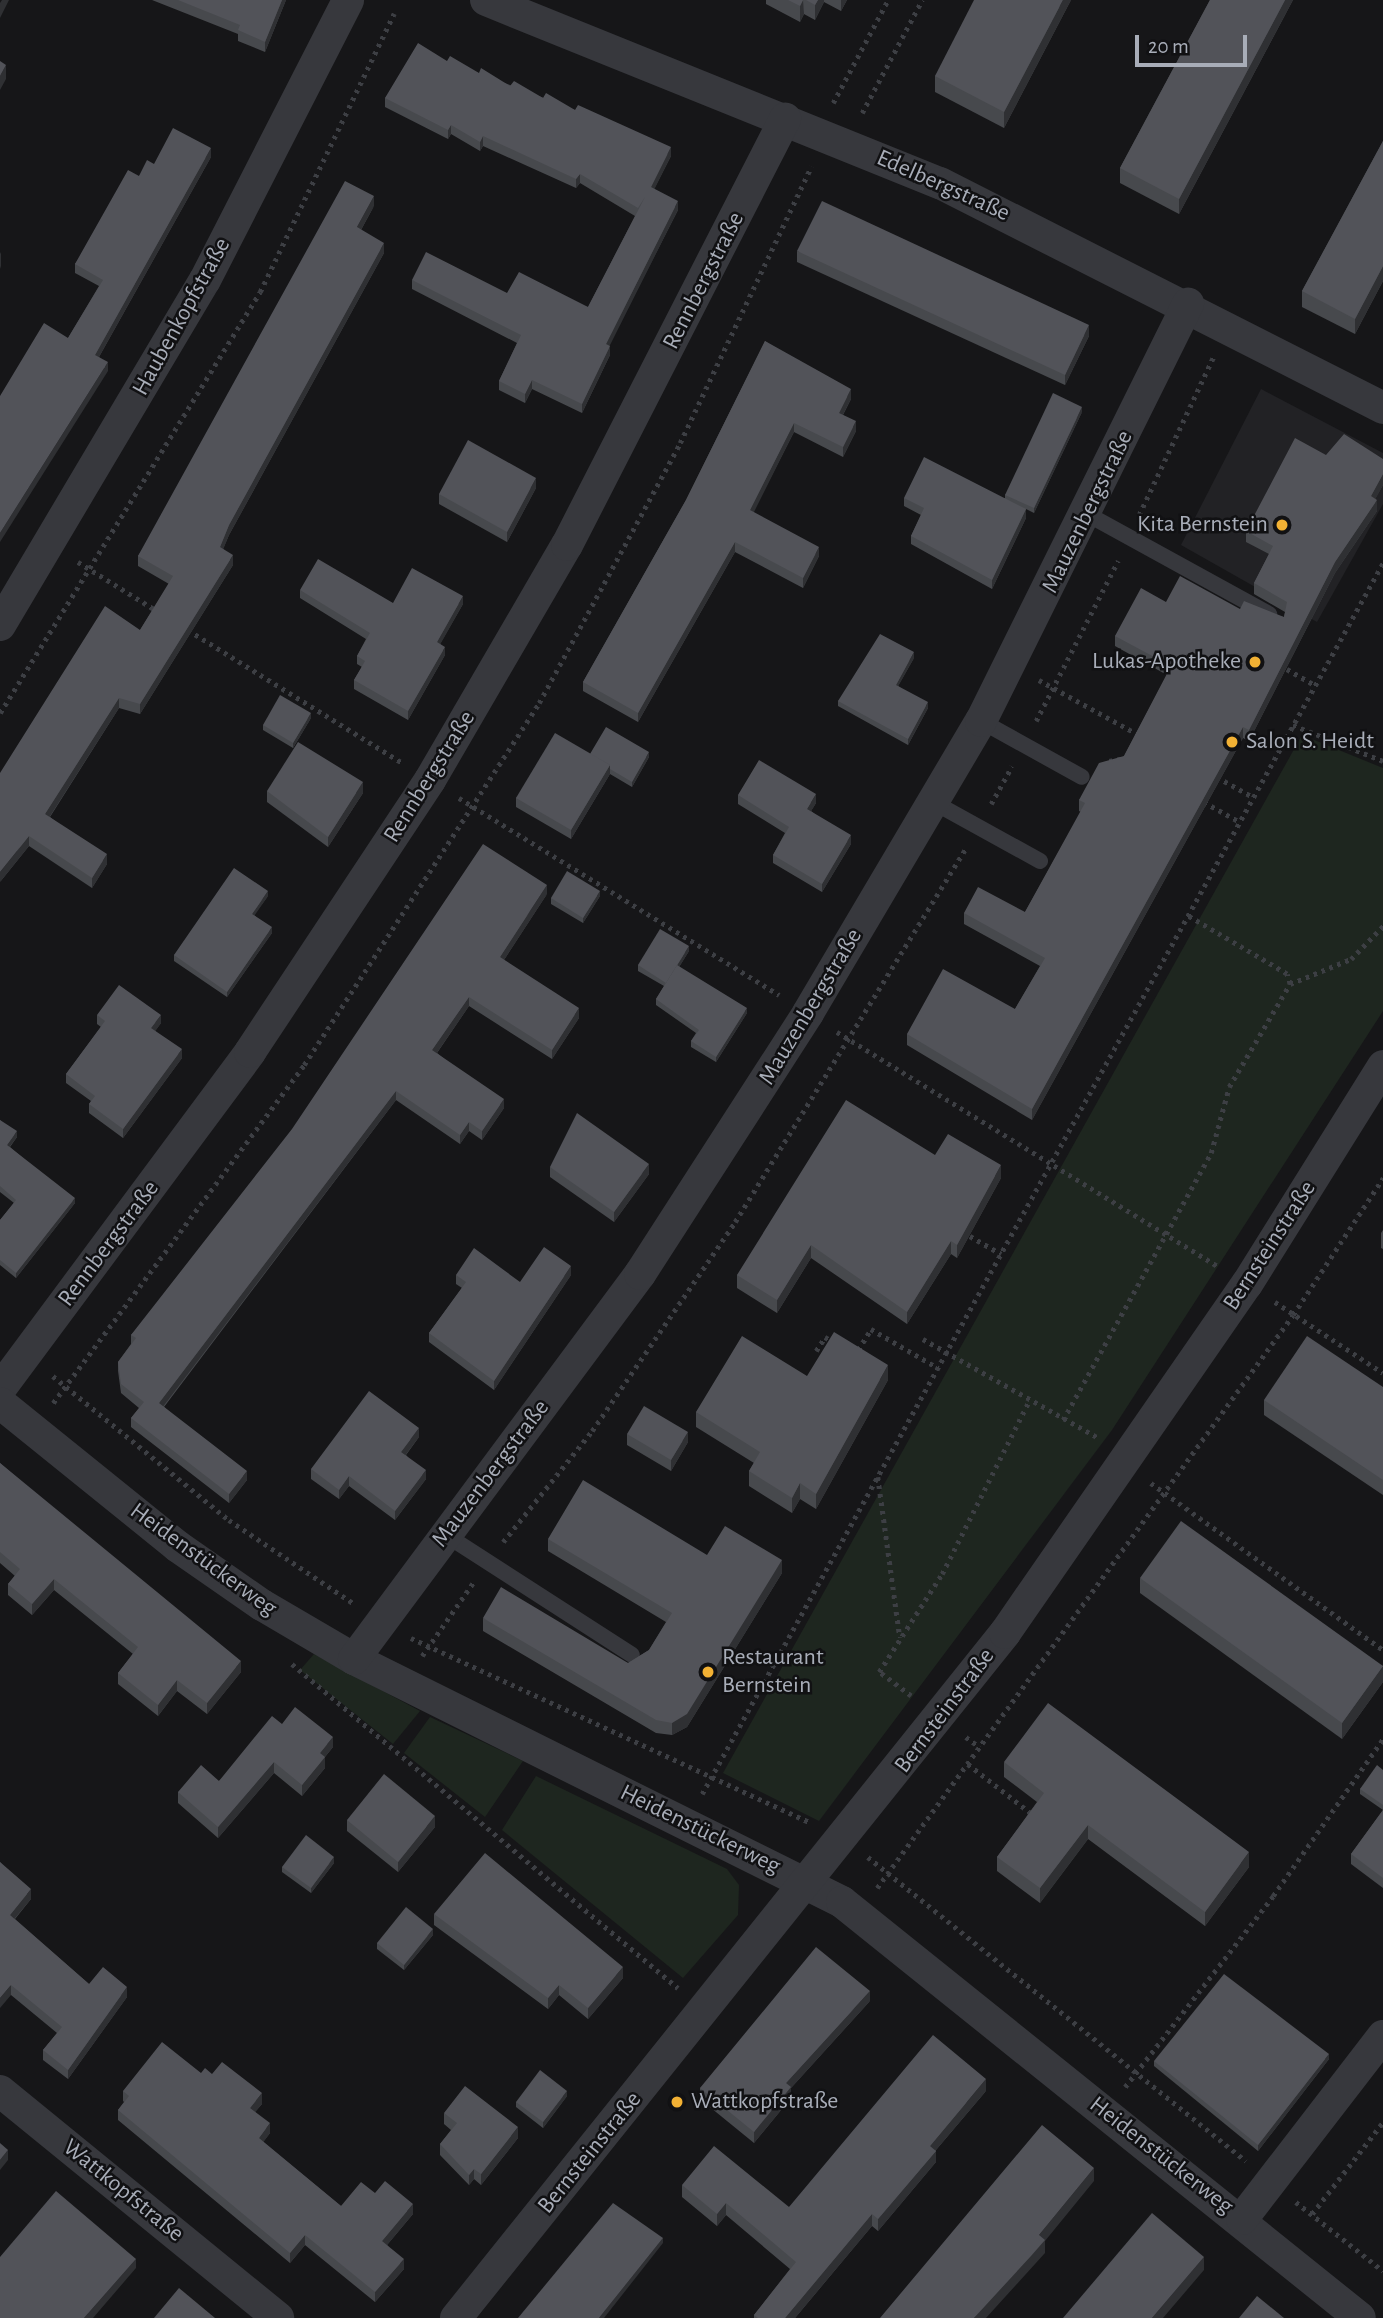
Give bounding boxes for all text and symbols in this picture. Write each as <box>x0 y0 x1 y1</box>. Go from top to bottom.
scale bar <box>1138 21 1250 65</box>
text: 20 m <box>1148 36 1189 57</box>
street label: Edelbergstraße <box>872 144 1014 228</box>
street label: Rennbergstraße <box>657 207 751 355</box>
street label: Haubenkopfstraße <box>127 233 237 401</box>
street label: Mauzenbergstraße <box>1036 426 1140 598</box>
place label: Kita Bernstein <box>1137 511 1268 539</box>
marker: Kita Bernstein <box>1274 517 1290 533</box>
place label: Lukas-Apotheke <box>1092 648 1241 676</box>
marker: Lukas-Apotheke <box>1247 654 1263 670</box>
street label: Rennbergstraße <box>378 706 482 848</box>
place label: Salon S. Heidt <box>1246 728 1374 756</box>
marker: Salon S. Heidt <box>1224 734 1240 750</box>
street label: Mauzenbergstraße <box>753 924 869 1090</box>
street label: Rennbergstraße <box>52 1175 166 1313</box>
street label: Bernsteinstraße <box>1217 1176 1323 1316</box>
street label: Mauzenbergstraße <box>426 1395 556 1553</box>
street label: Heidenstückerweg <box>124 1497 282 1623</box>
street label: Bernsteinstraße <box>889 1643 1001 1779</box>
place label: Restaurant Bernstein <box>722 1644 824 1700</box>
marker: Restaurant Bernstein <box>700 1664 716 1680</box>
street label: Heidenstückerweg <box>615 1779 785 1881</box>
street label: Bernsteinstraße <box>532 2086 648 2220</box>
place label: Wattkopfstraße <box>691 2088 838 2116</box>
street label: Heidenstückerweg <box>1083 2091 1239 2221</box>
marker: Wattkopfstraße <box>669 2094 685 2110</box>
street label: Wattkopfstraße <box>57 2133 189 2249</box>

